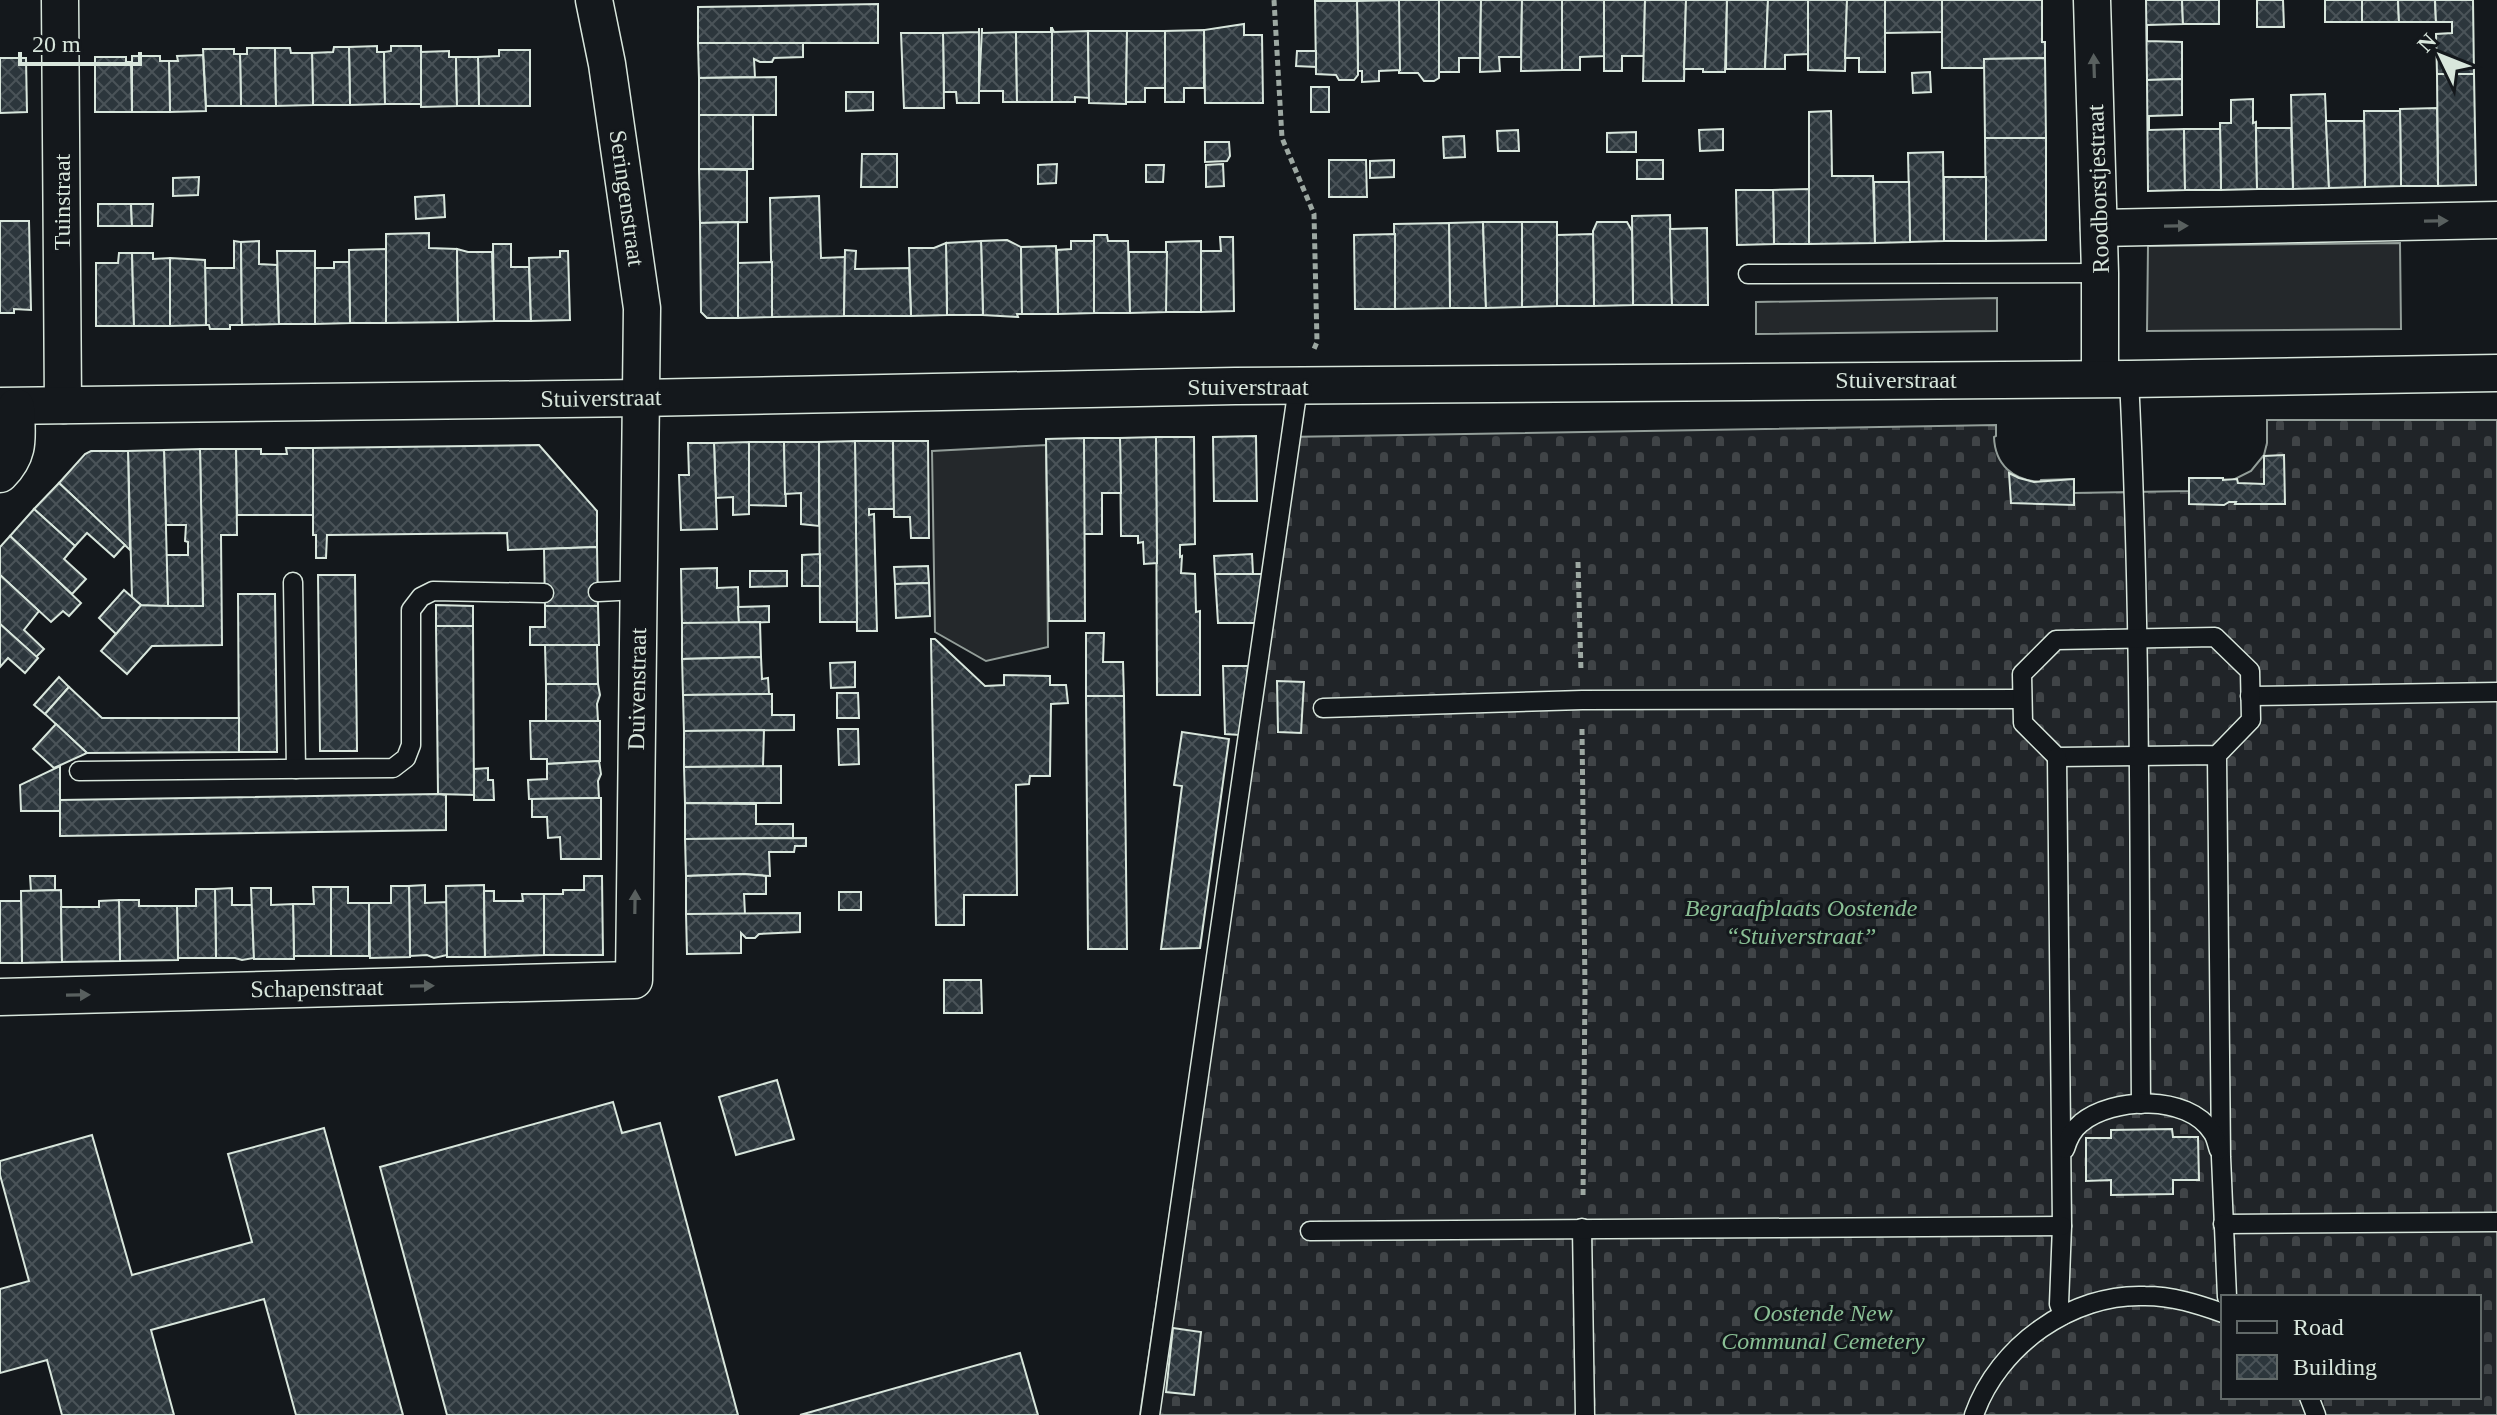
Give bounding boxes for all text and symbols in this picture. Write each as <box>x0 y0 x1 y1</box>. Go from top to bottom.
scale bar <box>20 16 140 66</box>
north arrow <box>2401 16 2481 96</box>
text: N <box>2412 28 2441 57</box>
text: 20 m <box>32 31 81 57</box>
one-way arrow <box>2088 53 2101 78</box>
street label: Roodborstjestraat <box>2082 104 2114 274</box>
street label: Seringenstraat <box>605 128 649 268</box>
street label: Tuinstraat <box>49 153 75 250</box>
one-way arrow <box>2424 215 2449 227</box>
one-way arrow <box>2164 220 2189 232</box>
street label: Stuiverstraat <box>1835 367 1957 393</box>
street label: Stuiverstraat <box>1187 374 1309 400</box>
street label: Stuiverstraat <box>540 384 662 412</box>
street label: Duivenstraat <box>623 627 651 751</box>
one-way arrow <box>629 889 641 914</box>
park label: Begraafplaats Oostende “Stuiverstraat” <box>1685 895 1918 949</box>
street label: Schapenstraat <box>250 974 384 1002</box>
one-way arrow <box>410 979 435 992</box>
one-way arrow <box>66 988 91 1001</box>
legend <box>2221 1295 2481 1399</box>
park label: Oostende New Communal Cemetery <box>1721 1300 1925 1354</box>
text: Road <box>2293 1314 2344 1340</box>
text: Building <box>2293 1354 2377 1380</box>

